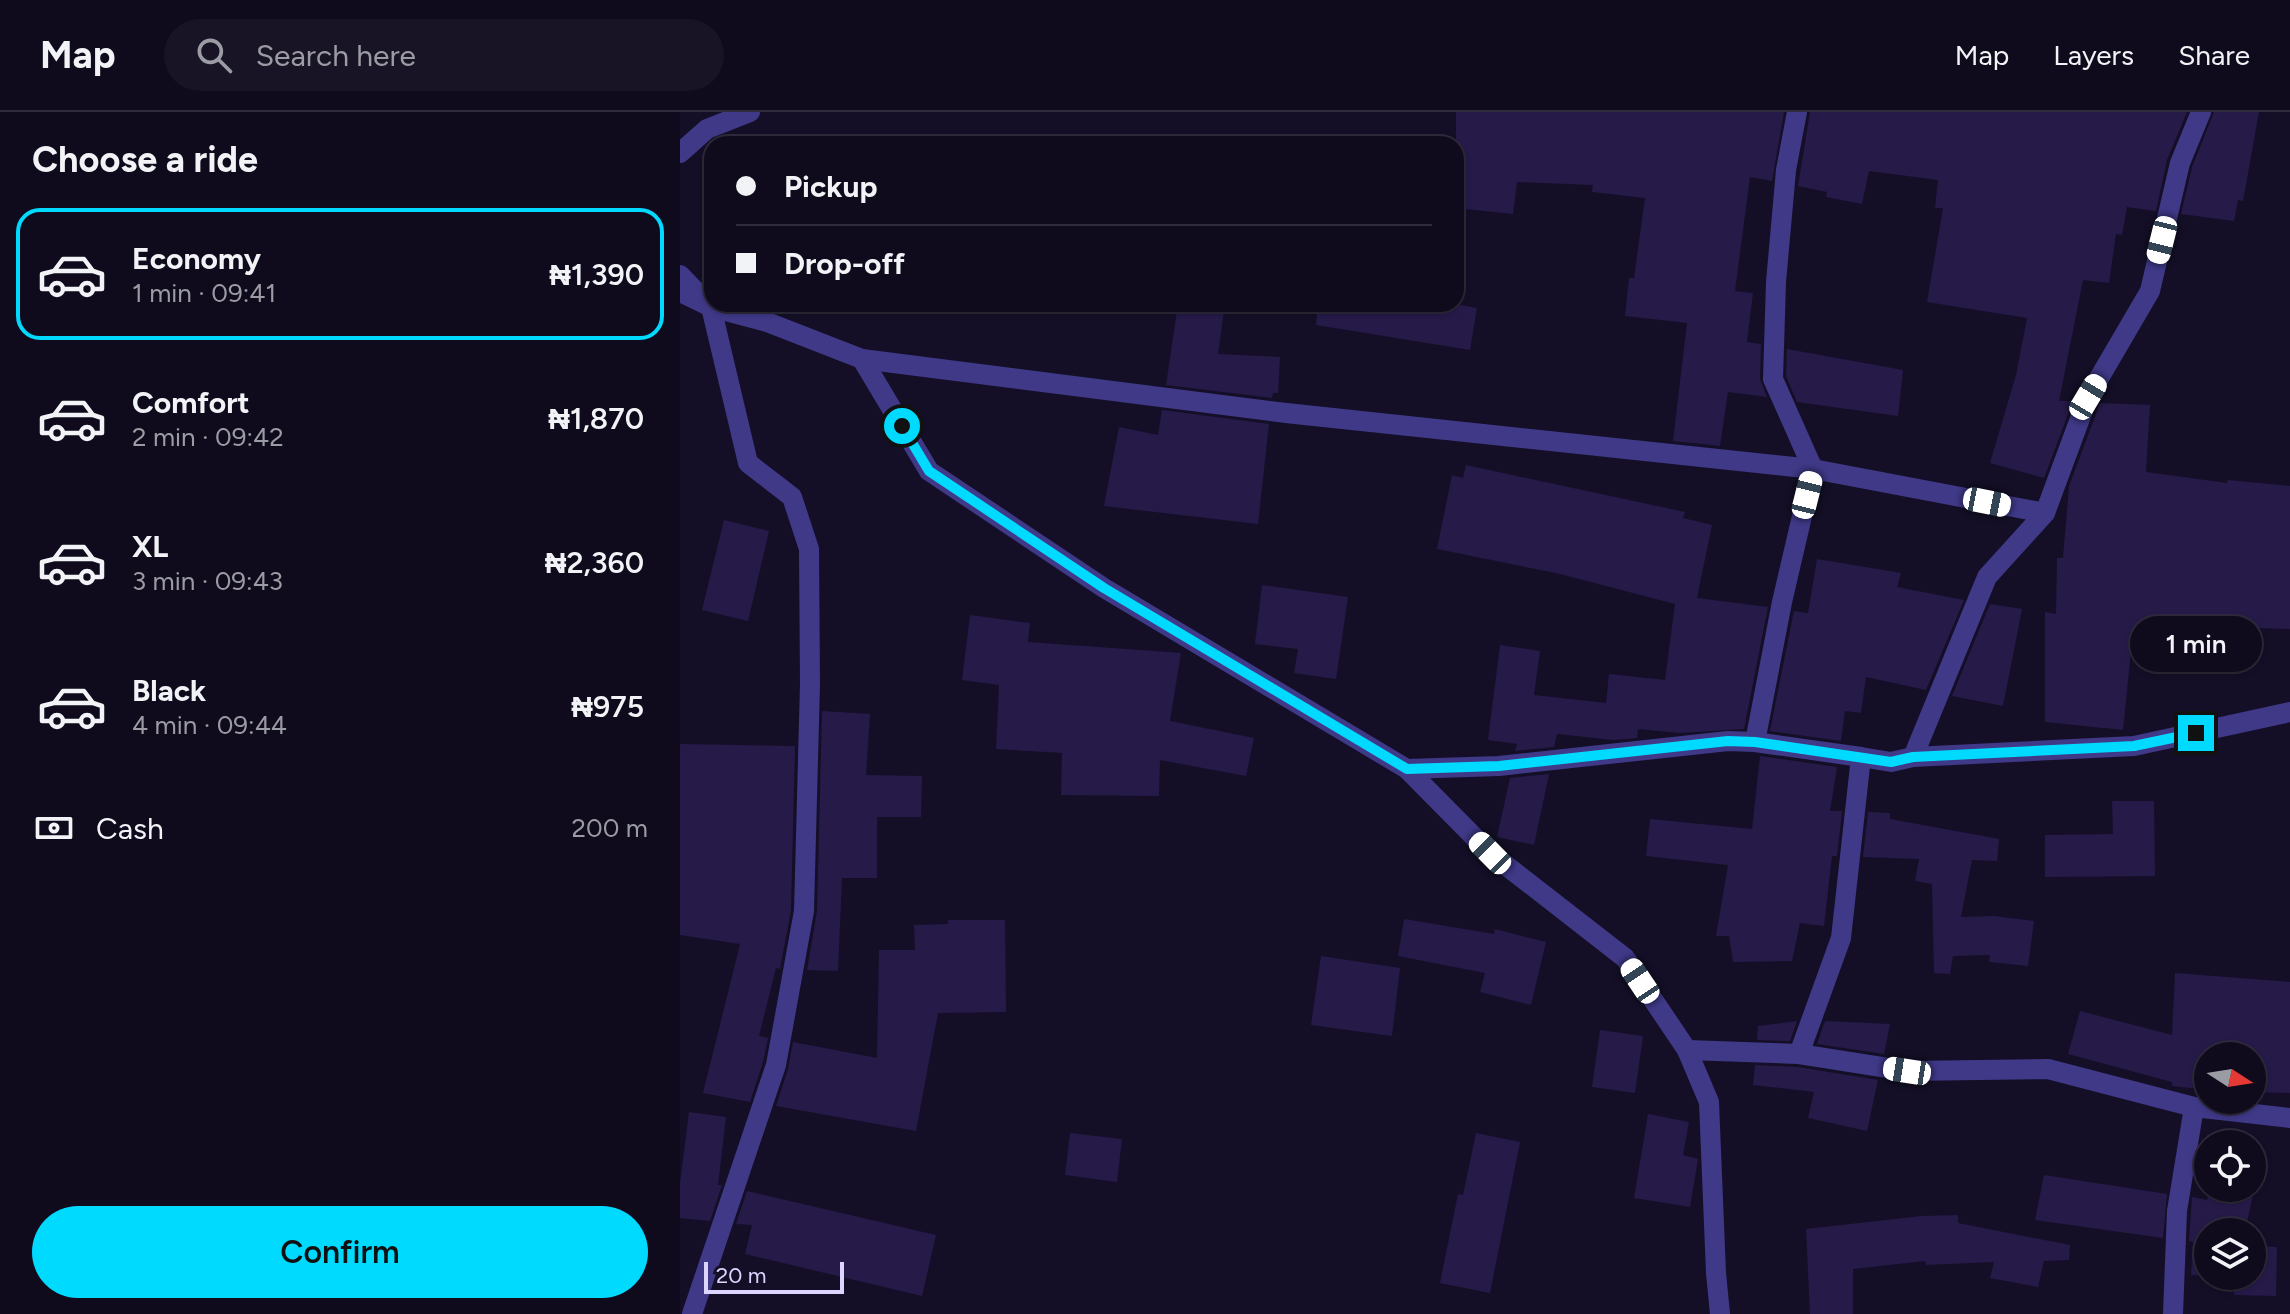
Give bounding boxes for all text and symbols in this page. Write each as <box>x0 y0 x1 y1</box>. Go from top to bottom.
search box <box>164 19 724 91</box>
text: Map <box>40 32 116 78</box>
icon: search <box>192 33 236 77</box>
text: Search here <box>256 37 416 74</box>
text: Map <box>1955 38 2009 72</box>
text: Layers <box>2053 38 2134 72</box>
text: Share <box>2178 38 2250 72</box>
text: Choose a ride <box>32 138 258 181</box>
text: Pickup <box>784 168 878 205</box>
car <box>2145 214 2179 266</box>
icon: car <box>36 238 108 310</box>
text: Economy <box>132 240 261 277</box>
text: Drop-off <box>784 245 905 282</box>
text: ₦1,390 <box>549 256 644 293</box>
text: 1 min · 09:41 <box>132 277 276 309</box>
car <box>2065 370 2111 424</box>
icon: car <box>36 382 108 454</box>
text: Comfort <box>132 384 250 421</box>
text: ₦1,870 <box>548 400 644 437</box>
route start <box>884 408 920 444</box>
text: 2 min · 09:42 <box>132 421 284 453</box>
car <box>1790 469 1824 521</box>
car <box>1961 486 2013 518</box>
icon: car <box>36 526 108 598</box>
text: XL <box>132 528 168 565</box>
text: ₦2,360 <box>545 544 644 581</box>
text: 3 min · 09:43 <box>132 565 283 597</box>
callout: 1 min <box>2130 617 2262 673</box>
text: 1 min <box>2166 628 2226 660</box>
icon: car <box>36 670 108 742</box>
text: Black <box>132 672 206 709</box>
text: ₦975 <box>571 688 644 725</box>
text: 4 min · 09:44 <box>132 709 287 741</box>
route end <box>2178 715 2214 751</box>
icon: cash <box>32 806 76 850</box>
text: Cash <box>96 810 164 847</box>
text: 200 m <box>572 812 648 844</box>
car <box>1465 828 1515 878</box>
car <box>1617 954 1663 1008</box>
north arrow <box>2194 1042 2266 1114</box>
map controls <box>2194 1042 2266 1290</box>
car <box>1881 1055 1933 1087</box>
button: locate <box>2194 1130 2266 1202</box>
button: Confirm <box>32 1206 648 1298</box>
button: layers <box>2194 1218 2266 1290</box>
scale bar <box>704 1258 844 1294</box>
text: 20 m <box>716 1262 767 1289</box>

